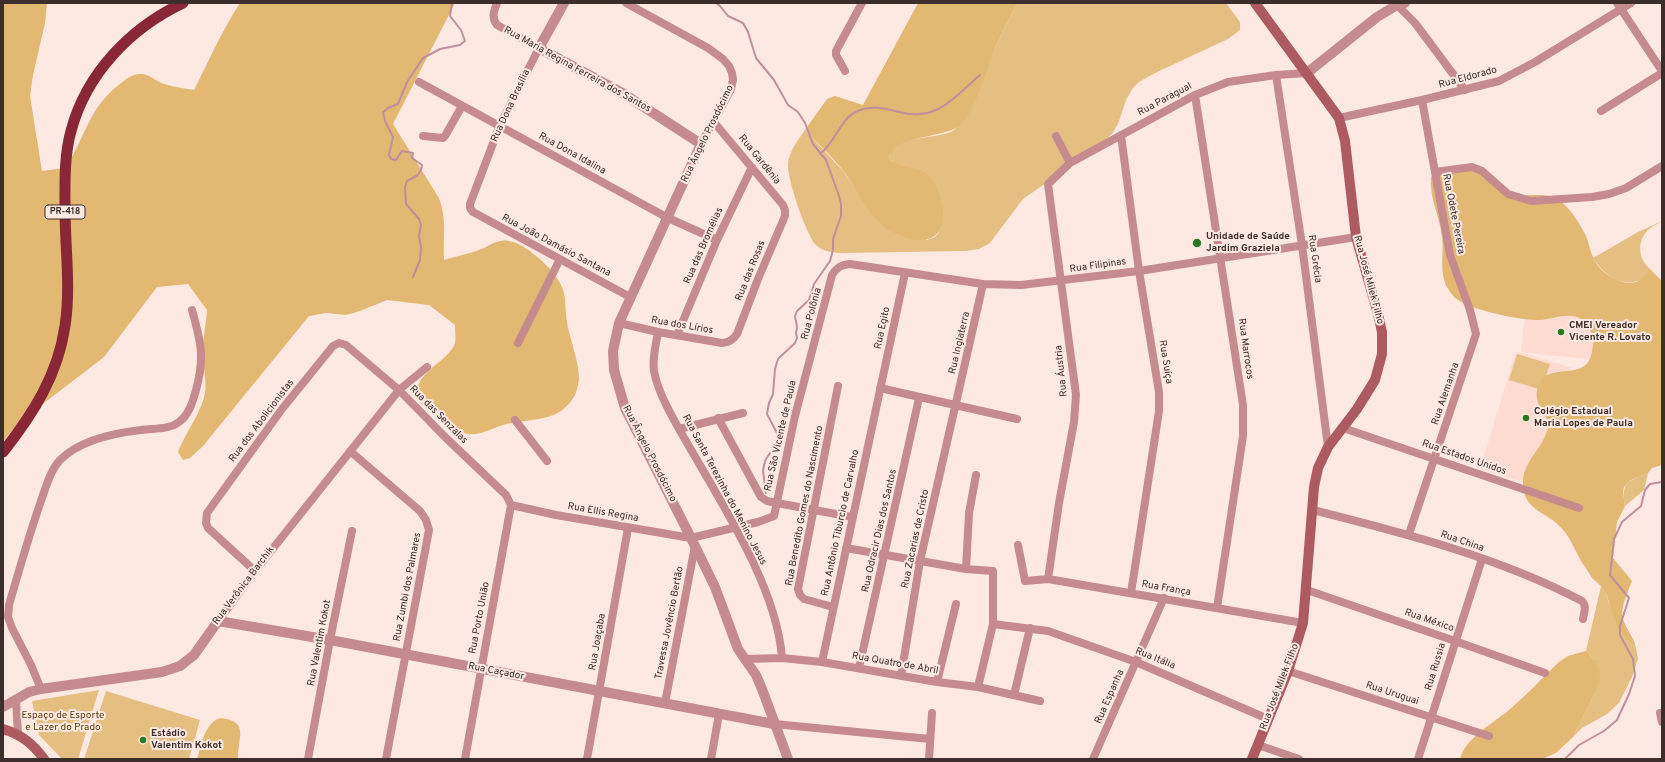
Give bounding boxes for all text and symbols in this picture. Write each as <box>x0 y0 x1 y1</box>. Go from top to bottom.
street label: Rua Maria Regina Ferreira dos Santos <box>501 24 653 116</box>
street label: Rua Eldorado <box>1438 64 1498 92</box>
street label: Rua Dona Brasília <box>489 68 533 144</box>
street label: Rua Paragual <box>1136 81 1194 119</box>
street label: Rua Ângelo Prosdócimo <box>679 83 737 185</box>
street label: Rua Dona Idalina <box>536 131 608 177</box>
street label: Rua Gardênia <box>735 133 783 187</box>
street label: Rua Odete Pereira <box>1439 173 1467 255</box>
road number: PR-418 <box>45 205 85 219</box>
street label: Rua das Bromélias <box>682 206 726 286</box>
street label: Rua João Damásio Santana <box>499 212 613 280</box>
place label: Unidade de Saúde Jardim Graziela <box>1206 231 1290 254</box>
street label: Rua Grécia <box>1305 234 1323 284</box>
street label: Rua José Milek Filho <box>1350 234 1386 326</box>
marker: Unidade de Saúde Jardim Graziela <box>1191 237 1203 249</box>
street label: Rua das Rosas <box>733 239 769 303</box>
street label: Rua Filipinas <box>1069 256 1127 276</box>
street label: Rua Polônia <box>799 287 825 341</box>
street label: Rua Egito <box>873 306 893 350</box>
street label: Rua Inglaterra <box>947 311 973 375</box>
street label: Rua dos Lírios <box>650 315 714 337</box>
street label: Rua Marrocos <box>1235 318 1255 380</box>
place label: CMEI Vereador Vicente R. Lovato <box>1569 320 1651 344</box>
marker: CMEI Vereador Vicente R. Lovato <box>1556 327 1566 337</box>
street label: Rua Suíça <box>1156 339 1174 385</box>
street label: Rua Áustria <box>1053 345 1071 397</box>
street label: Rua Alemanha <box>1430 361 1462 427</box>
street label: Rua dos Abolicionistas <box>227 377 297 465</box>
street label: Rua São Vicente de Paula <box>762 379 800 493</box>
street label: Rua das Senzalas <box>406 383 470 447</box>
street label: Rua Ângelo Prosdócimo <box>619 404 679 504</box>
place label: Colégio Estadual Maria Lopes de Paula <box>1534 406 1633 430</box>
street label: Rua Santa Terezinha do Menino Jesus <box>679 413 769 567</box>
marker: Colégio Estadual Maria Lopes de Paula <box>1521 413 1531 423</box>
street label: Rua Benedito Gomes do Nascimento <box>784 425 826 587</box>
street label: Rua Estados Unidos <box>1420 438 1508 478</box>
street label: Rua Antônio Tiburcio de Carvalho <box>820 449 862 597</box>
street label: Rua Odracir Dias dos Santos <box>860 468 900 594</box>
street label: Rua Zacarias de Cristo <box>900 488 932 590</box>
street label: Rua Ellis Regina <box>567 501 639 525</box>
street label: Rua China <box>1439 529 1485 555</box>
street label: Rua Zumbi dos Palmares <box>392 532 424 642</box>
street label: Rua Verônica Barchik <box>211 544 277 628</box>
street label: Travessa Jovêncio Bertão <box>653 566 687 680</box>
street label: Rua França <box>1140 579 1192 599</box>
street label: Rua Porto União <box>467 581 493 655</box>
street label: Rua Valentim Kokot <box>306 599 334 687</box>
street label: Rua México <box>1403 607 1455 635</box>
street label: Rua Joaçaba <box>587 613 609 671</box>
street label: Rua José Milek Filho <box>1258 642 1302 732</box>
street label: Rua Russia <box>1423 642 1449 692</box>
street label: Rua Itália <box>1133 646 1177 672</box>
street label: Rua Quatro de Abril <box>851 650 939 678</box>
street label: Rua Caçador <box>467 661 525 683</box>
street label: Rua Espanha <box>1093 668 1127 726</box>
street label: Rua Uruguai <box>1364 680 1420 708</box>
park label: Espaço de Esporte e Lazer do Prado <box>22 710 104 734</box>
place label: Estádio Valentim Kokot <box>151 728 222 752</box>
marker: Estádio Valentim Kokot <box>138 735 148 745</box>

